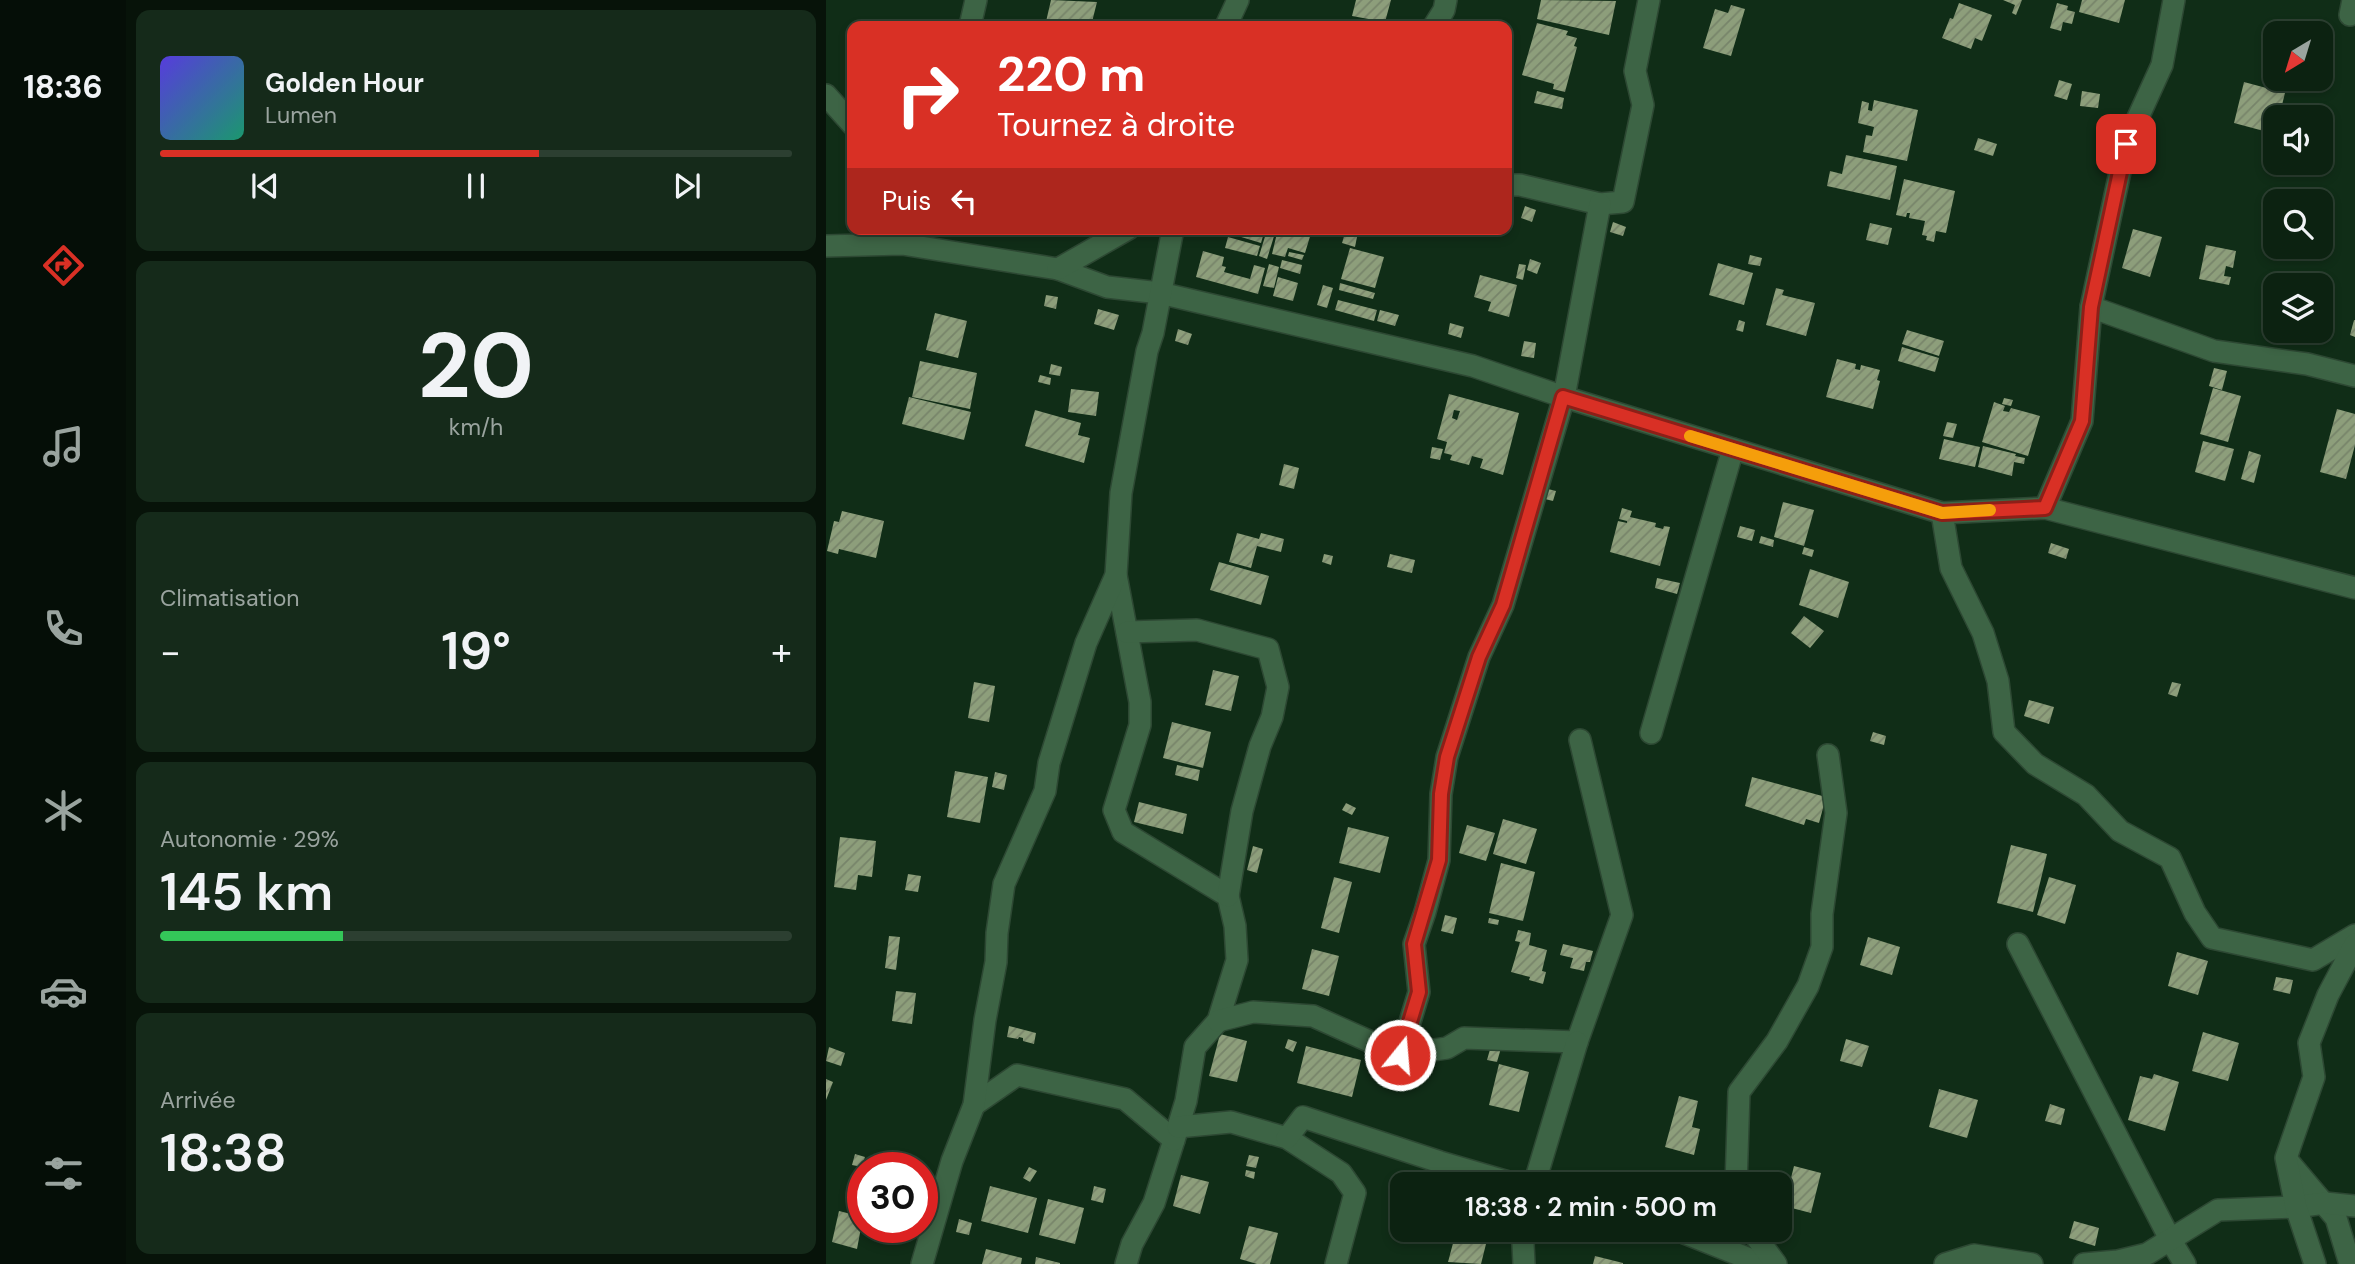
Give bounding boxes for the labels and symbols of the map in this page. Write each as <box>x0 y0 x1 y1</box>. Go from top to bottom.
north arrow <box>2263 21 2333 91</box>
pin <box>2096 114 2156 174</box>
position arrow <box>1363 1018 1437 1092</box>
speed limit sign: 30 <box>847 1152 938 1243</box>

